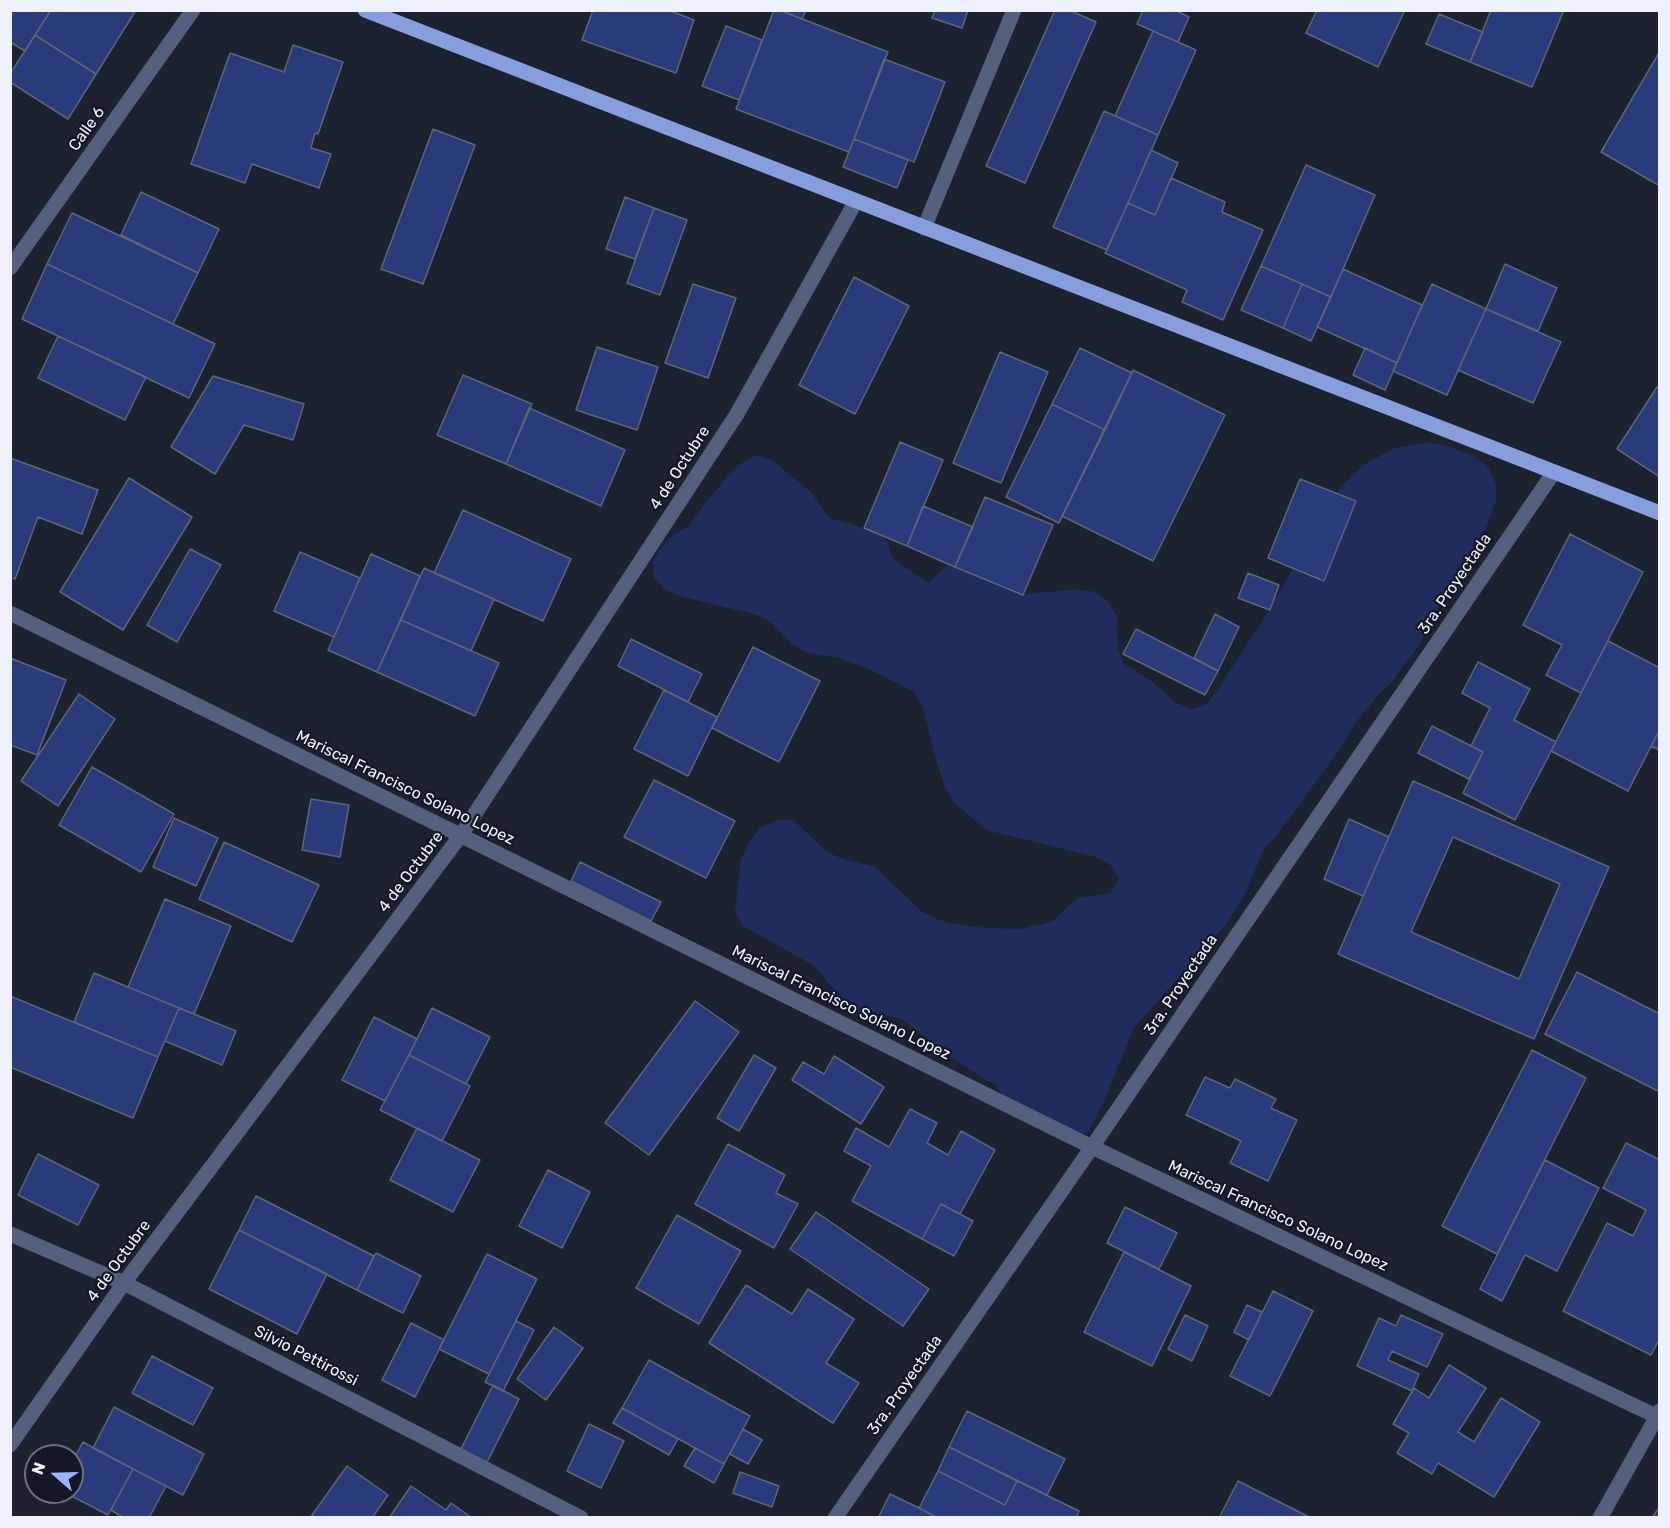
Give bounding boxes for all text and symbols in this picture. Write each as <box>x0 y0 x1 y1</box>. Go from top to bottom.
street label: Calle 6 <box>65 103 109 155</box>
street label: 4 de Octubre <box>646 422 714 514</box>
street label: 3ra. Proyectada <box>1414 530 1496 638</box>
street label: Mariscal Francisco Solano Lopez <box>293 727 517 849</box>
street label: 4 de Octubre <box>374 828 448 916</box>
street label: 3ra. Proyectada <box>1140 931 1222 1039</box>
street label: Mariscal Francisco Solano Lopez <box>729 942 953 1064</box>
street label: Mariscal Francisco Solano Lopez <box>1165 1156 1391 1276</box>
street label: 4 de Octubre <box>83 1216 155 1306</box>
street label: Silvio Pettirossi <box>251 1321 361 1391</box>
street label: 3ra. Proyectada <box>864 1331 946 1439</box>
north arrow <box>24 1444 84 1504</box>
text: N <box>28 1460 49 1477</box>

